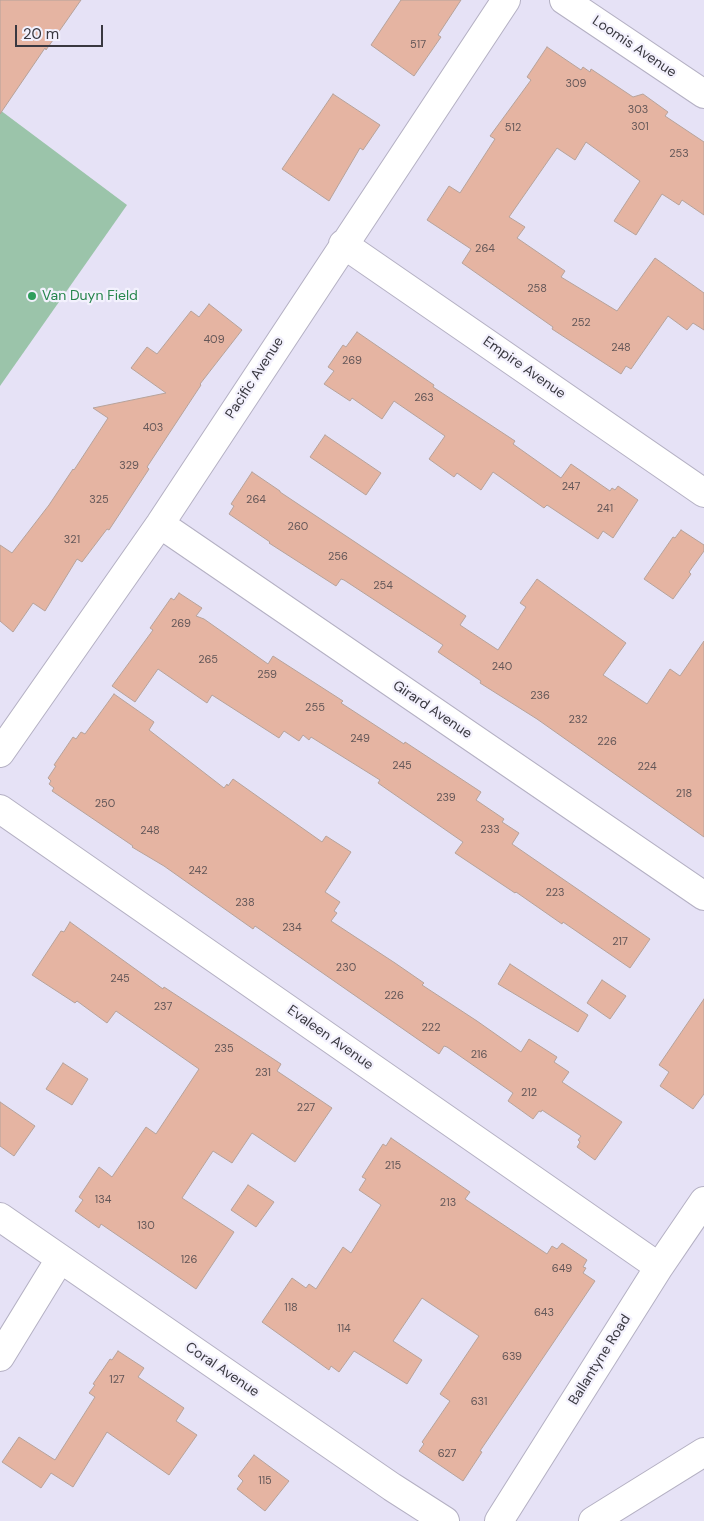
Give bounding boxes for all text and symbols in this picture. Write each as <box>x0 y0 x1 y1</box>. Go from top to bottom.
street label: Loomis Avenue <box>589 13 679 81</box>
scale bar <box>18 15 105 47</box>
text: 20 m <box>23 24 59 44</box>
house number: 517 <box>410 38 426 52</box>
house number: 309 <box>566 77 586 91</box>
house number: 303 <box>628 103 648 117</box>
house number: 301 <box>631 120 649 134</box>
house number: 512 <box>505 121 521 135</box>
house number: 253 <box>669 147 689 161</box>
house number: 264 <box>475 242 495 256</box>
house number: 258 <box>527 282 547 296</box>
place label: Van Duyn Field <box>42 288 138 304</box>
marker: Van Duyn Field <box>26 290 38 302</box>
house number: 252 <box>571 316 591 330</box>
house number: 409 <box>203 333 225 347</box>
street label: Empire Avenue <box>480 333 568 403</box>
street label: Pacific Avenue <box>222 334 288 422</box>
house number: 248 <box>611 341 631 355</box>
house number: 269 <box>342 354 362 368</box>
house number: 263 <box>414 391 434 405</box>
house number: 403 <box>143 421 163 435</box>
house number: 329 <box>119 459 139 473</box>
house number: 247 <box>562 480 580 494</box>
house number: 325 <box>89 493 109 507</box>
house number: 264 <box>246 493 266 507</box>
house number: 241 <box>597 502 613 516</box>
house number: 260 <box>288 520 308 534</box>
house number: 321 <box>64 533 80 547</box>
house number: 256 <box>328 550 348 564</box>
house number: 254 <box>373 579 393 593</box>
house number: 269 <box>171 617 191 631</box>
house number: 265 <box>198 653 218 667</box>
house number: 240 <box>492 660 512 674</box>
house number: 259 <box>257 668 277 682</box>
street label: Girard Avenue <box>389 677 475 743</box>
house number: 236 <box>530 689 550 703</box>
house number: 255 <box>305 701 325 715</box>
house number: 232 <box>568 713 588 727</box>
house number: 249 <box>350 732 370 746</box>
house number: 226 <box>597 735 617 749</box>
house number: 245 <box>392 759 412 773</box>
house number: 224 <box>637 760 657 774</box>
house number: 218 <box>676 787 692 801</box>
house number: 239 <box>436 791 456 805</box>
house number: 250 <box>95 797 115 811</box>
house number: 233 <box>480 823 500 837</box>
house number: 248 <box>140 824 160 838</box>
house number: 242 <box>188 864 208 878</box>
house number: 223 <box>545 886 565 900</box>
house number: 238 <box>235 896 255 910</box>
house number: 234 <box>282 921 302 935</box>
house number: 217 <box>612 935 628 949</box>
house number: 230 <box>336 961 356 975</box>
house number: 245 <box>110 972 130 986</box>
house number: 226 <box>384 989 404 1003</box>
house number: 237 <box>154 1000 172 1014</box>
street label: Evaleen Avenue <box>284 1002 376 1074</box>
house number: 222 <box>421 1021 441 1035</box>
house number: 235 <box>214 1042 234 1056</box>
house number: 216 <box>471 1048 487 1062</box>
house number: 231 <box>255 1066 271 1080</box>
house number: 212 <box>521 1086 537 1100</box>
house number: 227 <box>297 1101 315 1115</box>
house number: 215 <box>385 1159 401 1173</box>
house number: 134 <box>95 1193 111 1207</box>
house number: 213 <box>440 1196 456 1210</box>
house number: 130 <box>137 1219 155 1233</box>
house number: 126 <box>181 1253 197 1267</box>
house number: 649 <box>552 1262 572 1276</box>
house number: 118 <box>284 1301 298 1315</box>
house number: 643 <box>534 1306 554 1320</box>
street label: Ballantyne Road <box>565 1312 635 1408</box>
house number: 114 <box>337 1322 351 1336</box>
street label: Coral Avenue <box>182 1339 262 1401</box>
house number: 639 <box>502 1350 522 1364</box>
house number: 127 <box>109 1373 125 1387</box>
house number: 631 <box>471 1395 487 1409</box>
house number: 627 <box>438 1447 456 1461</box>
house number: 115 <box>258 1474 272 1488</box>

